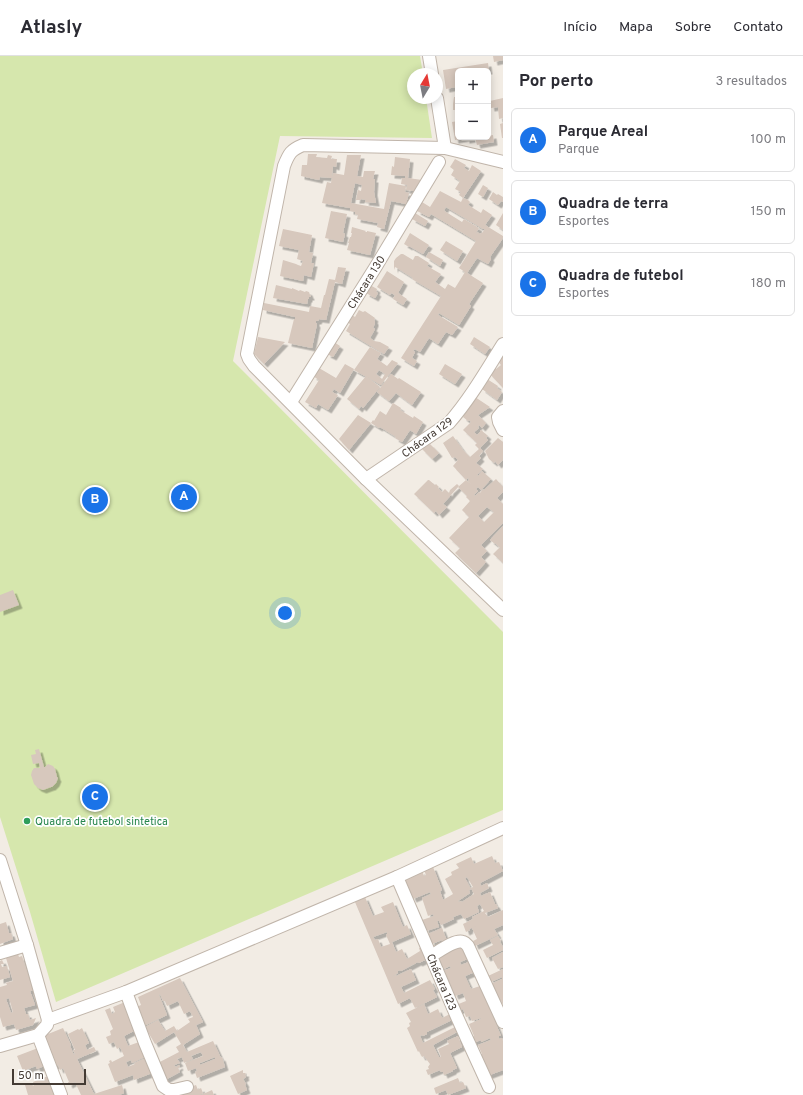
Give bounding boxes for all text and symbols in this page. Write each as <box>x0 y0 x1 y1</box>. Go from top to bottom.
text: Atlasly <box>20 16 82 40</box>
text: Início <box>563 19 597 36</box>
text: Mapa <box>619 19 653 36</box>
text: Sobre <box>675 19 711 36</box>
text: Contato <box>733 19 783 36</box>
north arrow <box>407 68 443 104</box>
map controls <box>455 68 491 140</box>
button: + <box>455 68 491 104</box>
text: Por perto <box>519 71 593 93</box>
text: 3 resultados <box>715 74 787 90</box>
button: − <box>455 104 491 140</box>
text: Parque Areal <box>558 123 648 142</box>
text: A <box>528 132 538 148</box>
text: 100 m <box>750 132 786 148</box>
text: Parque <box>558 142 599 158</box>
text: Quadra de terra <box>558 195 668 214</box>
text: B <box>529 204 537 220</box>
text: 150 m <box>751 204 786 220</box>
text: Esportes <box>558 214 609 230</box>
street label: Chácara 130 <box>345 253 389 312</box>
text: Quadra de futebol <box>558 267 684 286</box>
text: C <box>529 276 537 292</box>
text: 180 m <box>751 276 786 292</box>
text: Esportes <box>558 286 609 302</box>
street label: Chácara 129 <box>399 414 456 461</box>
pin: A <box>171 482 197 512</box>
pin: B <box>82 485 108 515</box>
your location <box>275 603 295 623</box>
pin: C <box>82 782 108 812</box>
place label: Quadra de futebol sintetica <box>35 815 168 829</box>
marker: Quadra de futebol sintetica <box>22 816 32 826</box>
street label: Chácara 123 <box>423 952 459 1013</box>
scale bar <box>12 1067 86 1086</box>
text: 50 m <box>18 1069 44 1083</box>

